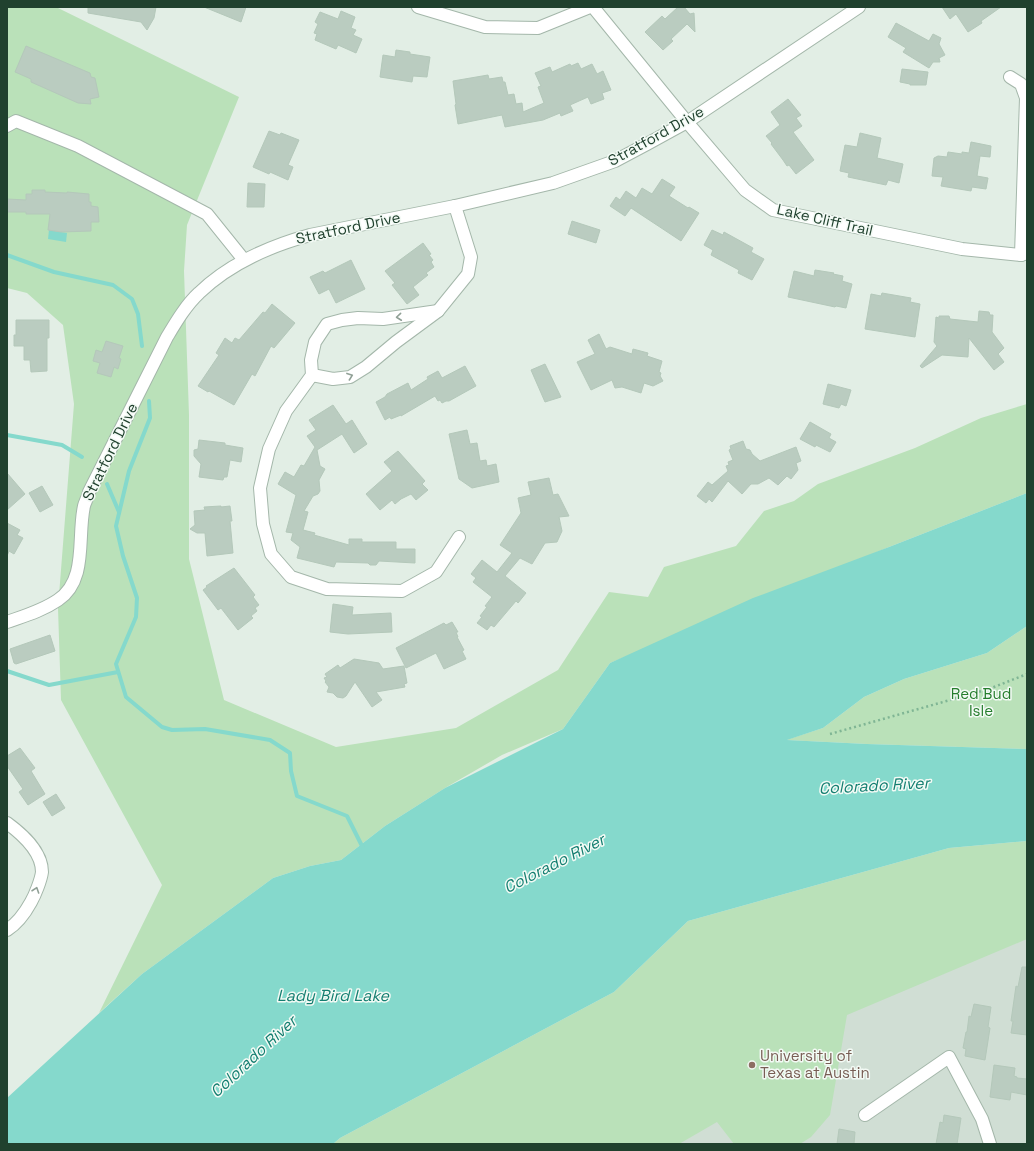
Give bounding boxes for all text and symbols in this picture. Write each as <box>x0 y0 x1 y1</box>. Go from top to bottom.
street label: Stratford Drive <box>605 101 707 170</box>
street label: Lake Cliff Trail <box>775 199 875 240</box>
street label: Stratford Drive <box>294 207 402 248</box>
one-way arrow <box>396 312 402 321</box>
one-way arrow <box>347 372 354 380</box>
street label: Stratford Drive <box>78 400 141 504</box>
park label: Red Bud Isle <box>951 684 1011 720</box>
water label: Colorado River <box>818 772 932 799</box>
water label: Colorado River <box>500 828 610 898</box>
one-way arrow <box>31 887 39 894</box>
water label: Lady Bird Lake <box>277 985 390 1006</box>
water label: Colorado River <box>206 1010 302 1102</box>
place label: University of Texas at Austin <box>760 1046 870 1082</box>
marker: University of Texas at Austin <box>747 1060 757 1070</box>

